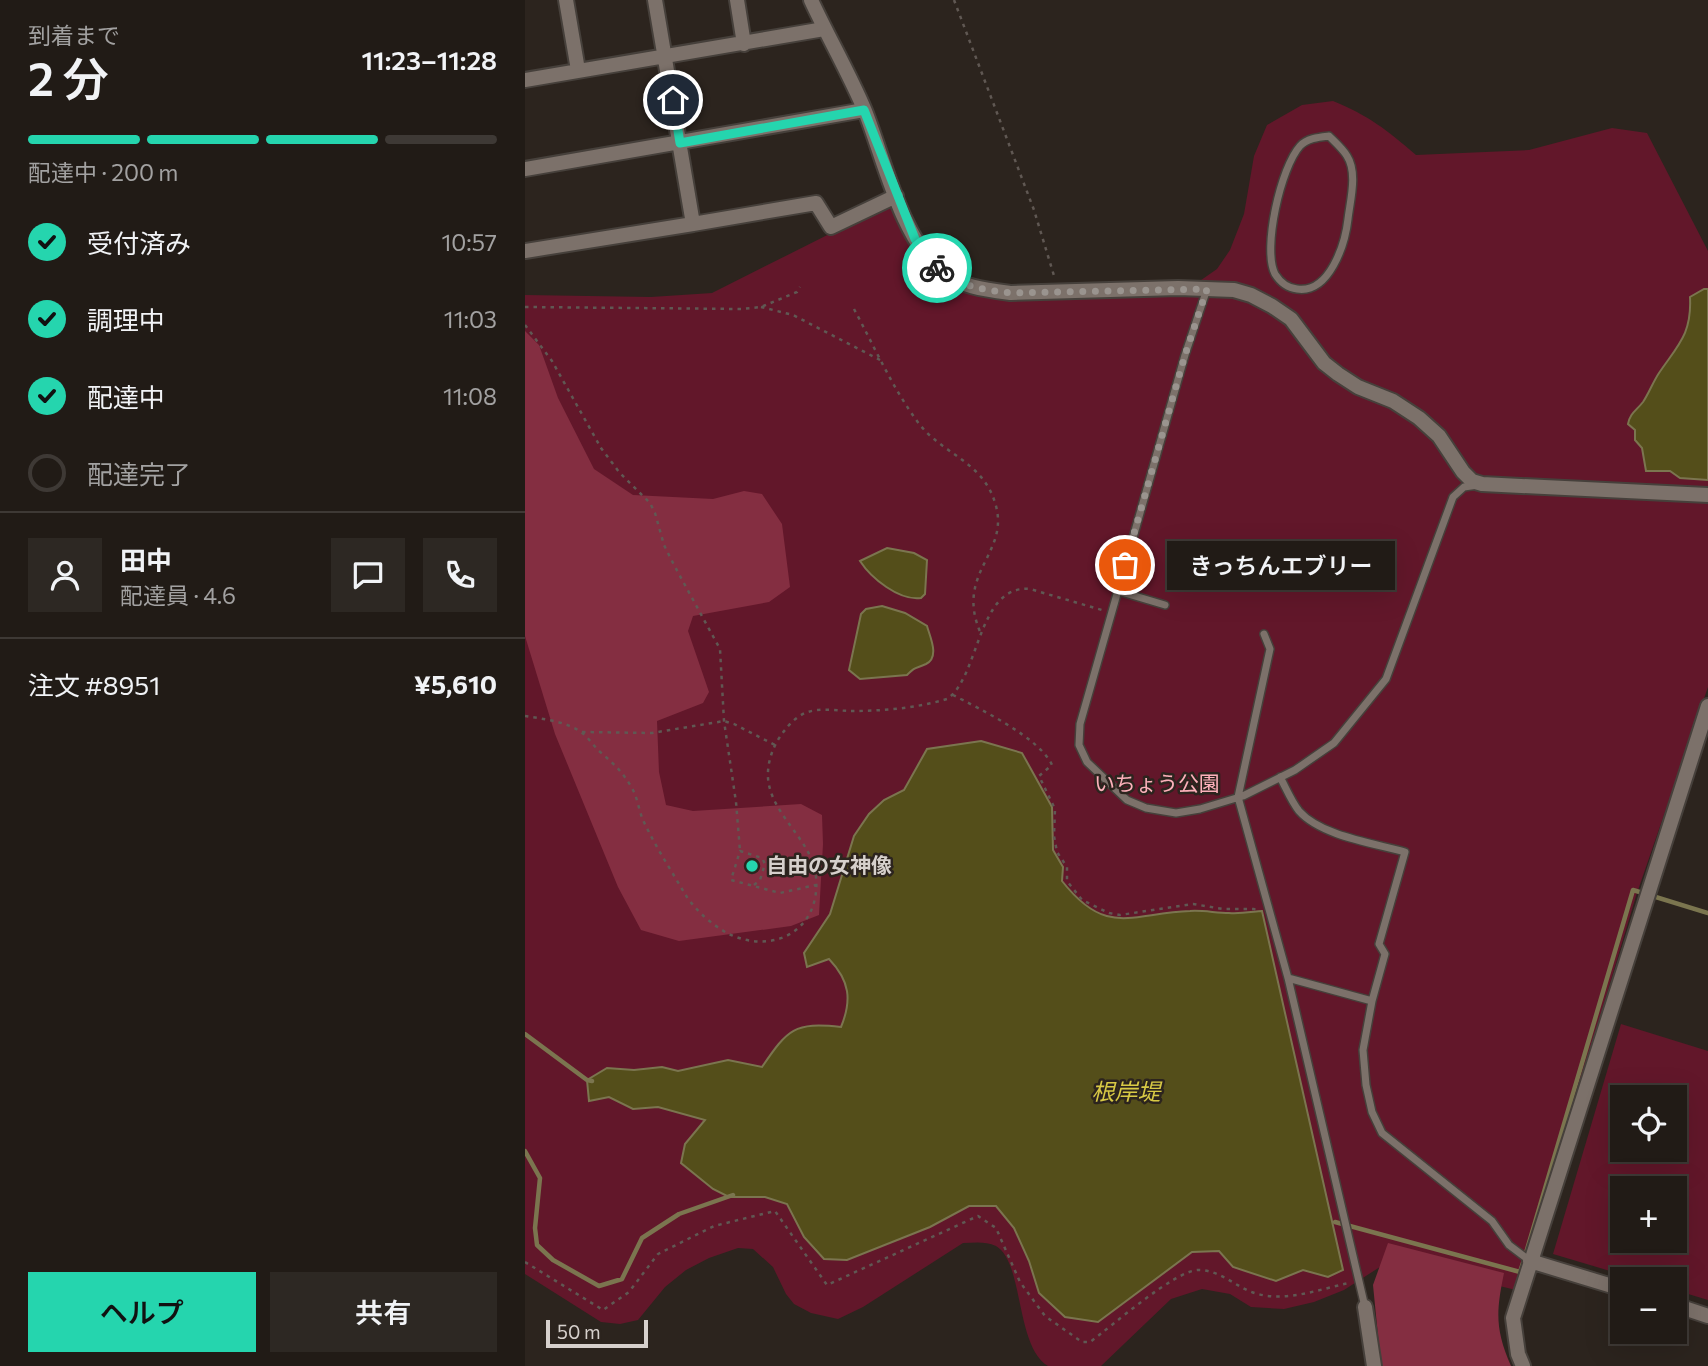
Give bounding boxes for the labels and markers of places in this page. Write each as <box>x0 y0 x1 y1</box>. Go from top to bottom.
pin <box>643 70 703 130</box>
pin <box>1095 535 1155 595</box>
callout: きっちんエブリー <box>1167 540 1395 590</box>
place label: 自由の女神像 <box>766 852 892 877</box>
marker: 自由の女神像 <box>744 858 760 874</box>

